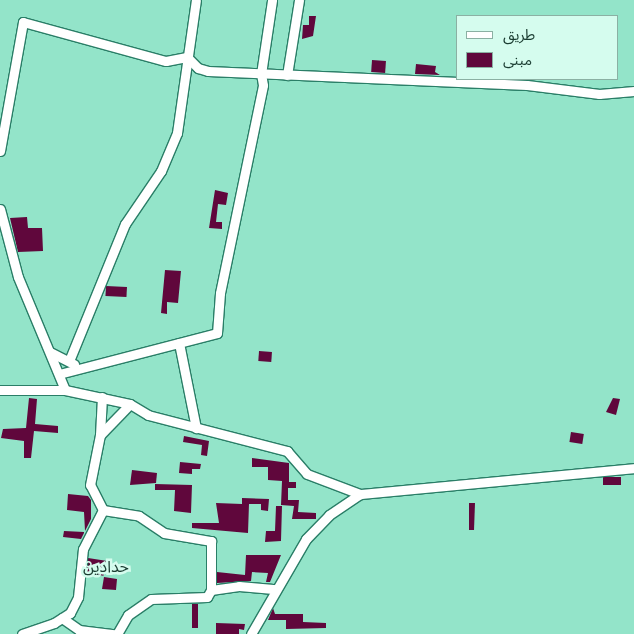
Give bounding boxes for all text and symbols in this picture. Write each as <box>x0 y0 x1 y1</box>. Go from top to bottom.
legend <box>456 15 619 80</box>
text: طريق <box>503 27 535 43</box>
text: مبنى <box>503 52 532 68</box>
district label: حدادين <box>83 557 129 577</box>

